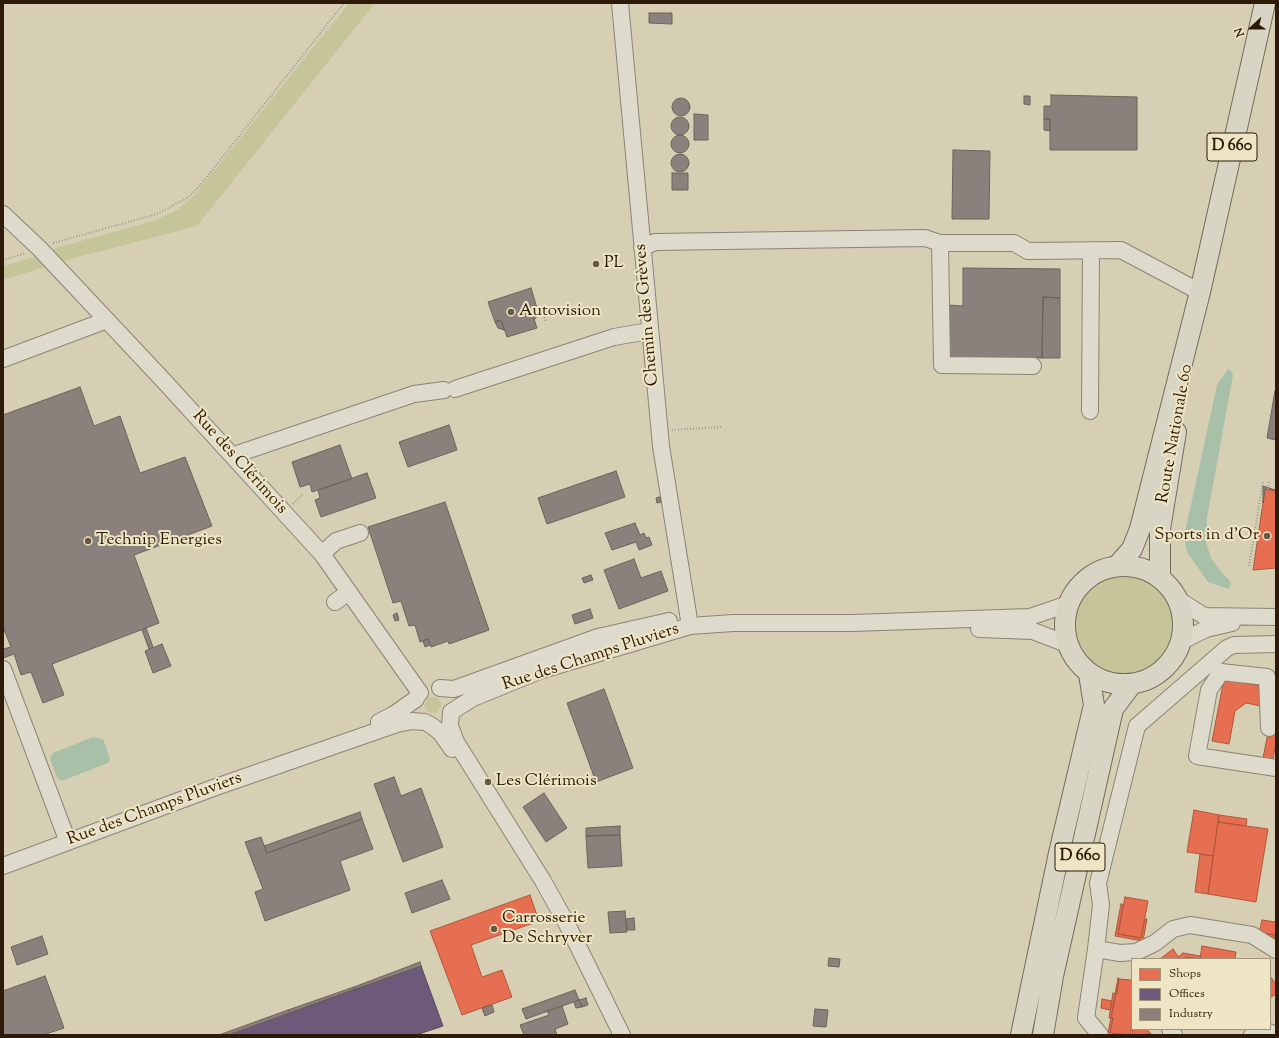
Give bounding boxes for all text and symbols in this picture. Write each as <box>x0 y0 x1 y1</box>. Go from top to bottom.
north arrow <box>1231 8 1271 48</box>
text: N <box>1231 25 1249 39</box>
road number: D 660 <box>1207 133 1257 161</box>
street label: Chemin des Grèves <box>632 243 664 387</box>
place label: PL <box>604 254 624 274</box>
marker: PL <box>591 259 601 269</box>
place label: Autovision <box>519 302 601 322</box>
marker: Autovision <box>506 307 516 317</box>
street label: Route Nationale 60 <box>1154 363 1198 505</box>
street label: Rue des Clérimois <box>187 407 291 519</box>
place label: Sports in d’Or <box>1154 526 1259 546</box>
place label: Technip Energies <box>96 531 222 551</box>
marker: Sports in d’Or <box>1262 531 1272 541</box>
marker: Technip Energies <box>83 536 93 546</box>
street label: Rue des Champs Pluviers <box>500 620 682 696</box>
street label: Rue des Champs Pluviers <box>65 769 245 851</box>
place label: Les Clérimois <box>496 772 597 792</box>
marker: Les Clérimois <box>483 777 493 787</box>
road number: D 660 <box>1055 843 1105 871</box>
place label: Carrosserie De Schryver <box>502 909 592 949</box>
marker: Carrosserie De Schryver <box>489 924 499 934</box>
legend <box>1131 958 1271 1030</box>
text: Shops <box>1169 965 1201 983</box>
text: Offices <box>1169 985 1205 1003</box>
text: Industry <box>1169 1005 1213 1023</box>

